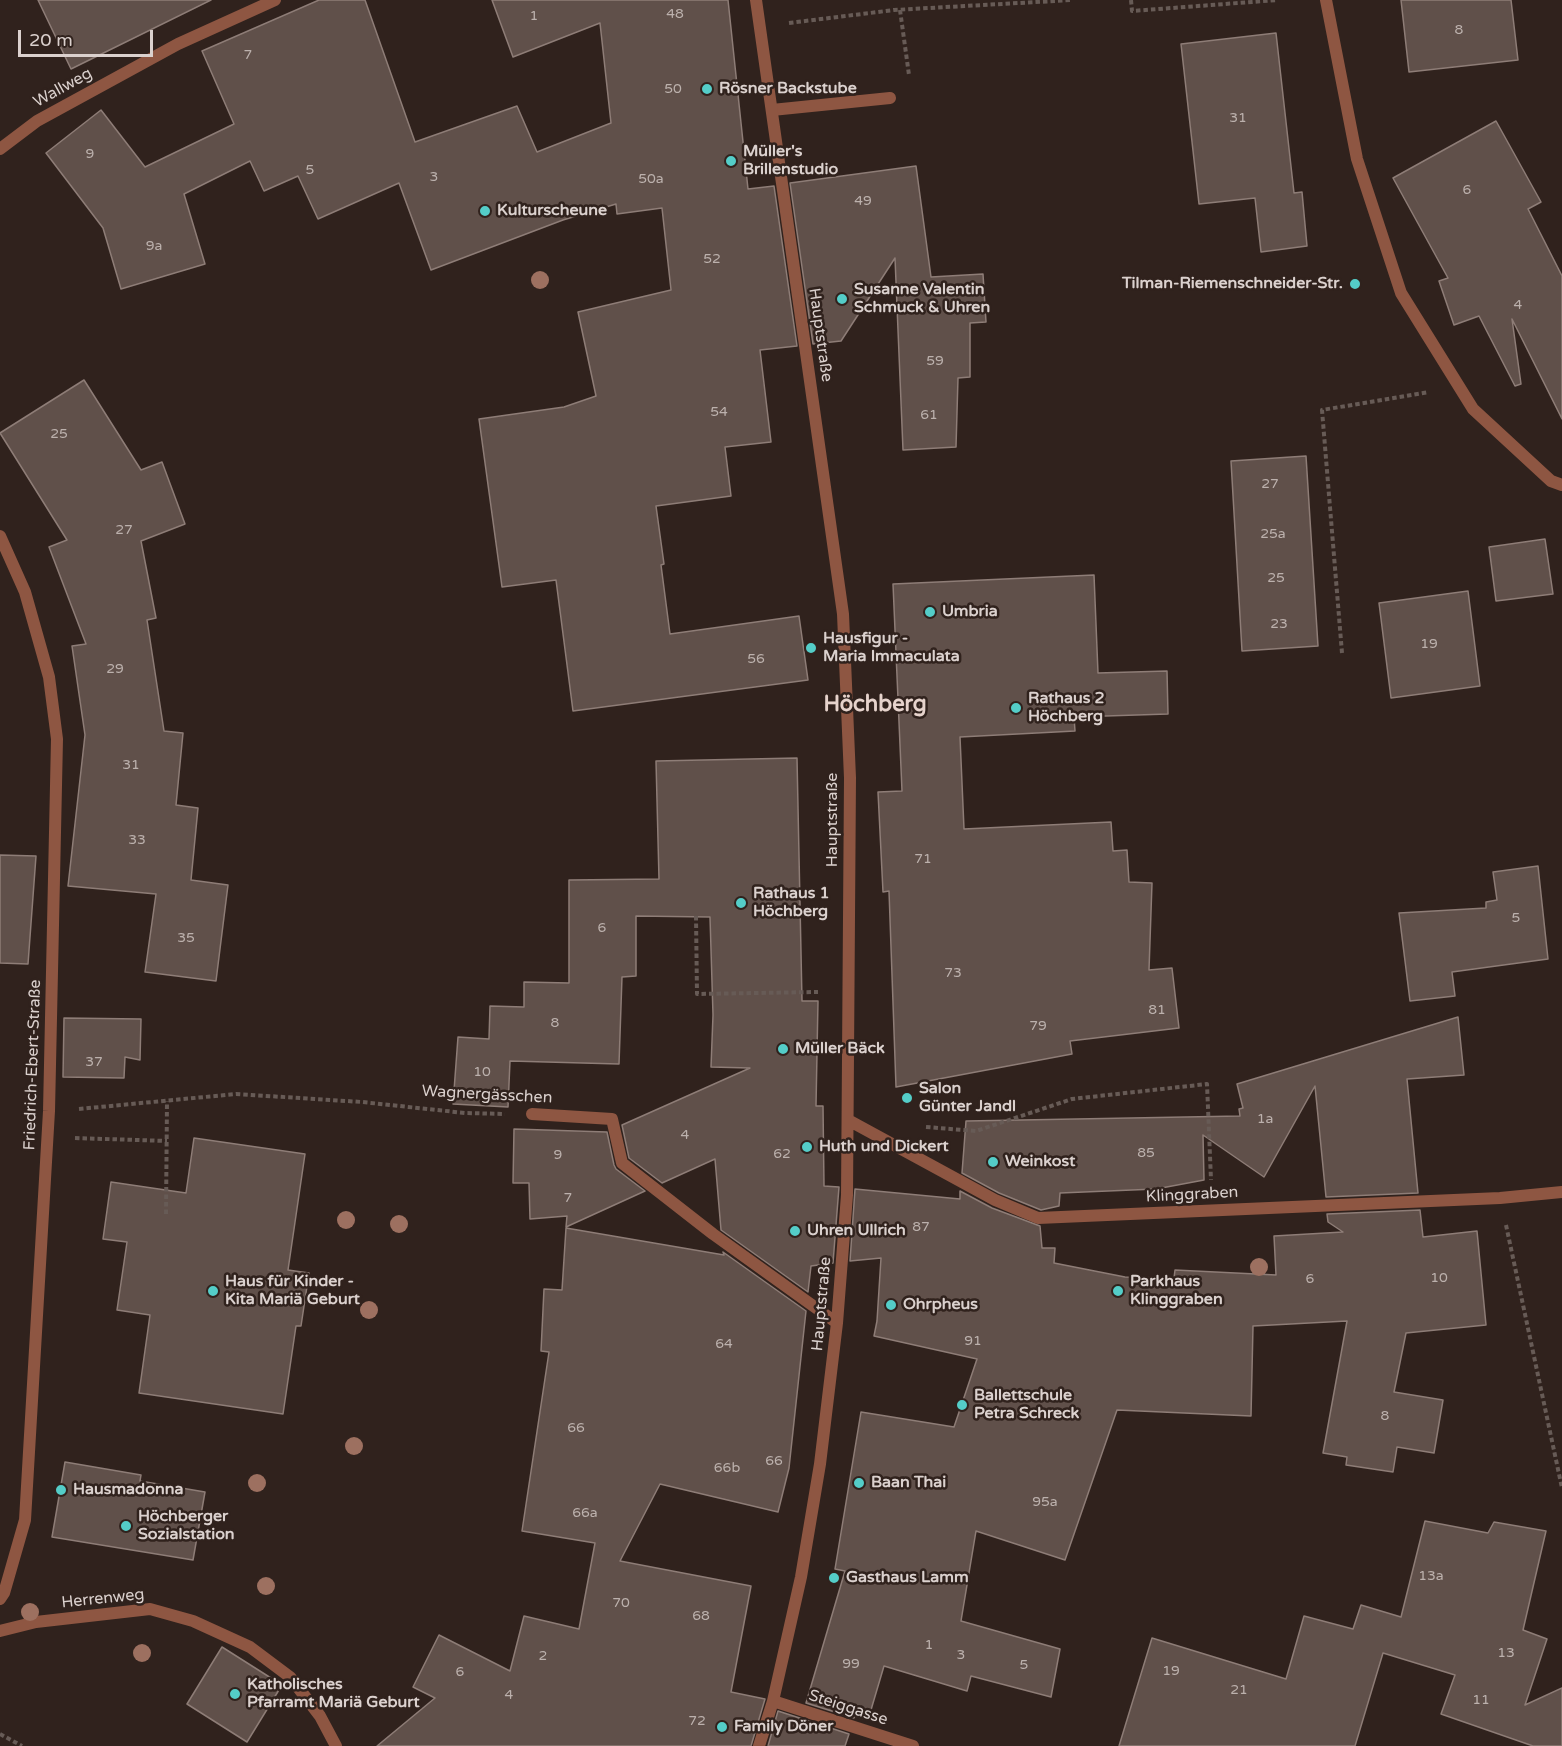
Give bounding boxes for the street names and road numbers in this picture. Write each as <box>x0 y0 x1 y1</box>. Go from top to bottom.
street label: Wallweg <box>30 64 96 112</box>
street label: Hauptstraße <box>804 287 836 383</box>
street label: Hauptstraße <box>823 773 843 867</box>
street label: Friedrich-Ebert-Straße <box>20 979 46 1151</box>
street label: Wagnergässchen <box>421 1082 553 1108</box>
street label: Klinggraben <box>1145 1183 1239 1207</box>
street label: Hauptstraße <box>808 1256 836 1352</box>
street label: Herrenweg <box>61 1585 145 1613</box>
street label: Steiggasse <box>806 1686 890 1730</box>

